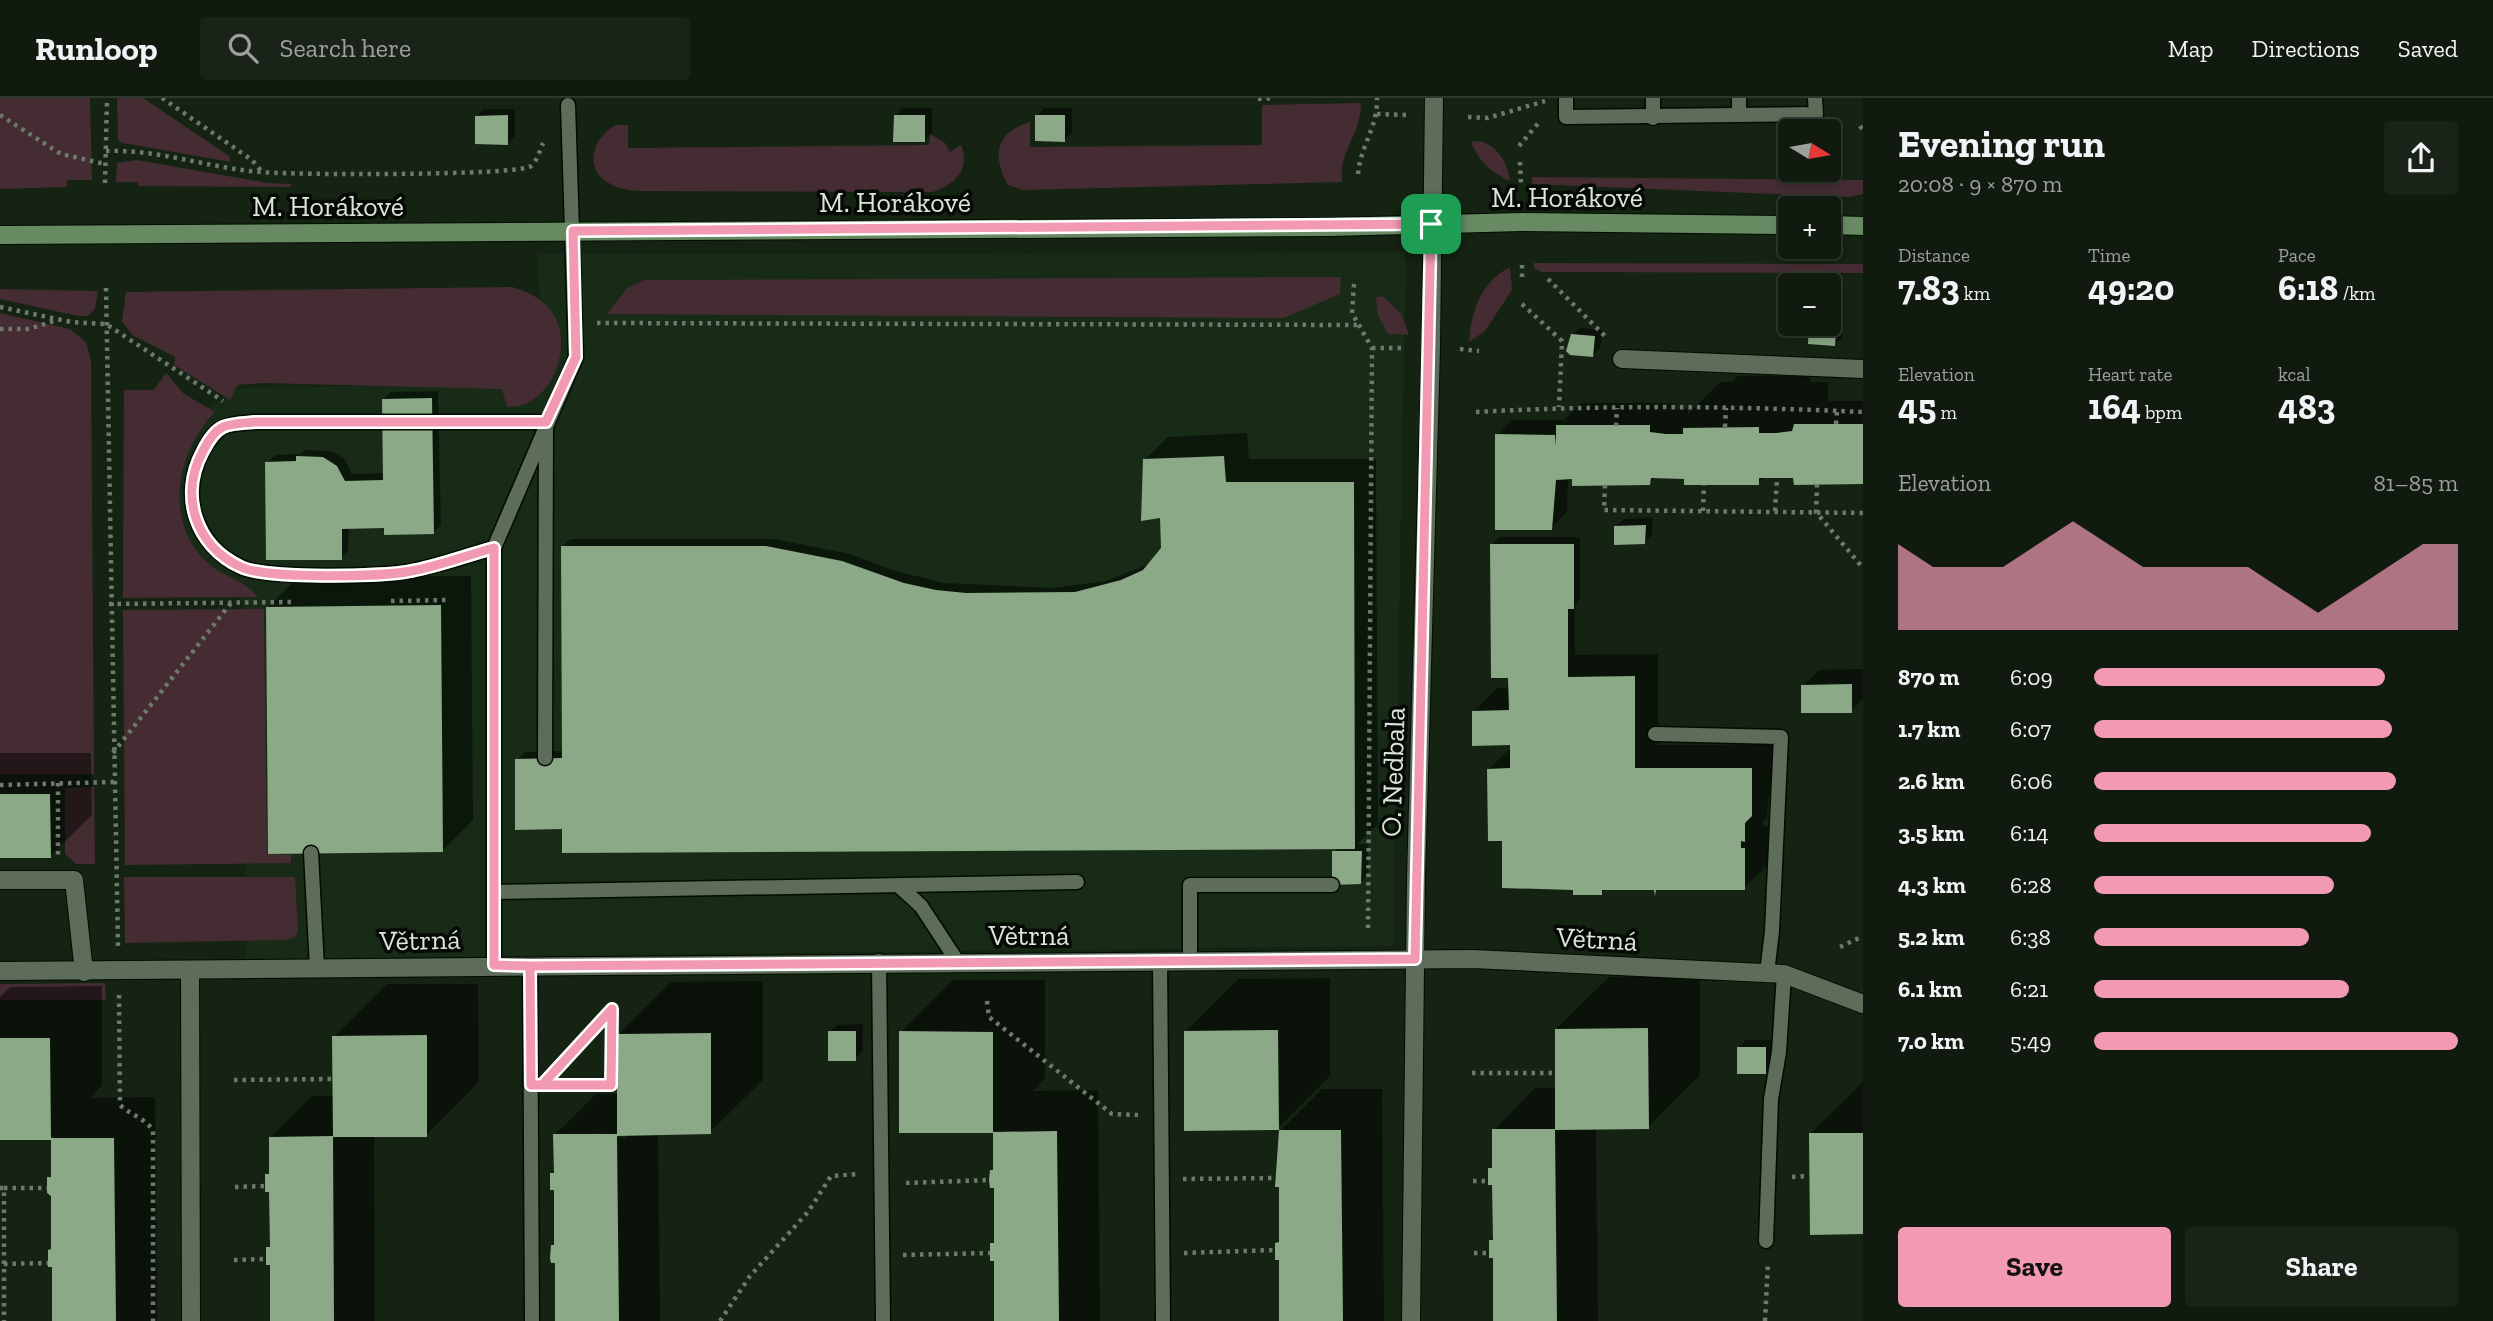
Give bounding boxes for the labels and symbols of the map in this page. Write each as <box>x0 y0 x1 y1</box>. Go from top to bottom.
north arrow <box>1778 119 1841 182</box>
street label: M. Horákové <box>1491 181 1643 214</box>
street label: M. Horákové <box>819 186 971 219</box>
street label: M. Horákové <box>252 190 404 223</box>
pin <box>1401 194 1461 254</box>
street label: O. Nedbala <box>1374 706 1412 837</box>
street label: Větrná <box>987 919 1070 952</box>
street label: Větrná <box>1555 920 1639 958</box>
street label: Větrná <box>378 923 461 957</box>

